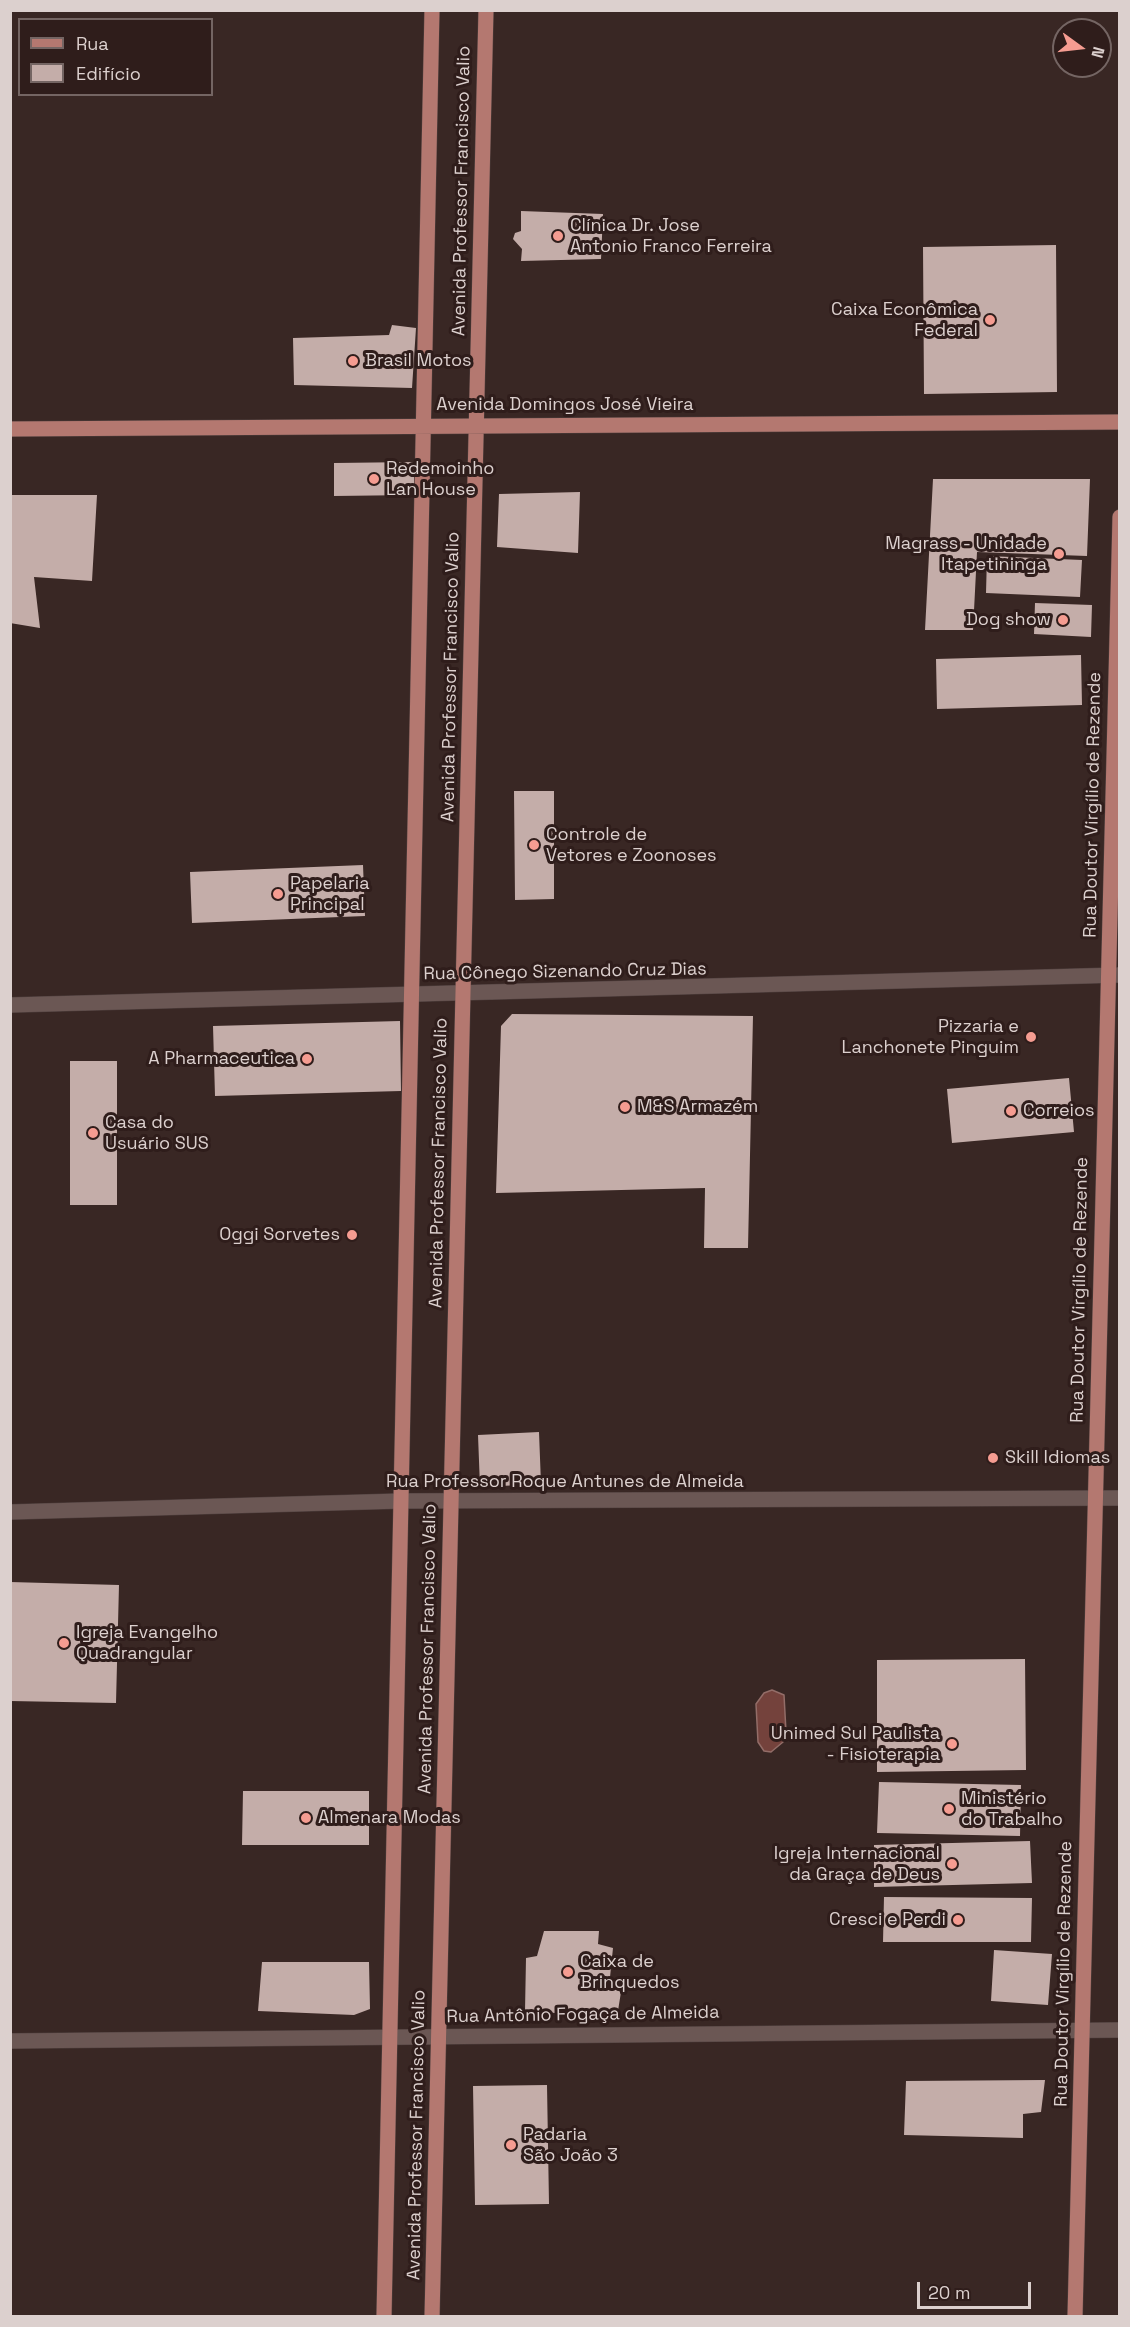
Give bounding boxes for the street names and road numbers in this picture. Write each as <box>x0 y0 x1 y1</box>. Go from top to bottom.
street label: Avenida Professor Francisco Valio <box>449 46 475 336</box>
street label: Avenida Domingos José Vieira <box>436 394 694 416</box>
street label: Avenida Professor Francisco Valio <box>438 532 464 822</box>
street label: Rua Doutor Virgílio de Rezende <box>1080 672 1106 938</box>
street label: Rua Cônego Sizenando Cruz Dias <box>423 959 707 985</box>
street label: Avenida Professor Francisco Valio <box>426 1018 452 1308</box>
street label: Rua Doutor Virgílio de Rezende <box>1067 1157 1093 1423</box>
street label: Rua Professor Roque Antunes de Almeida <box>386 1471 744 1493</box>
street label: Avenida Professor Francisco Valio <box>415 1504 441 1794</box>
street label: Rua Doutor Virgílio de Rezende <box>1051 1841 1077 2107</box>
street label: Avenida Professor Francisco Valio <box>404 1990 430 2280</box>
street label: Rua Antônio Fogaça de Almeida <box>446 2002 720 2028</box>

